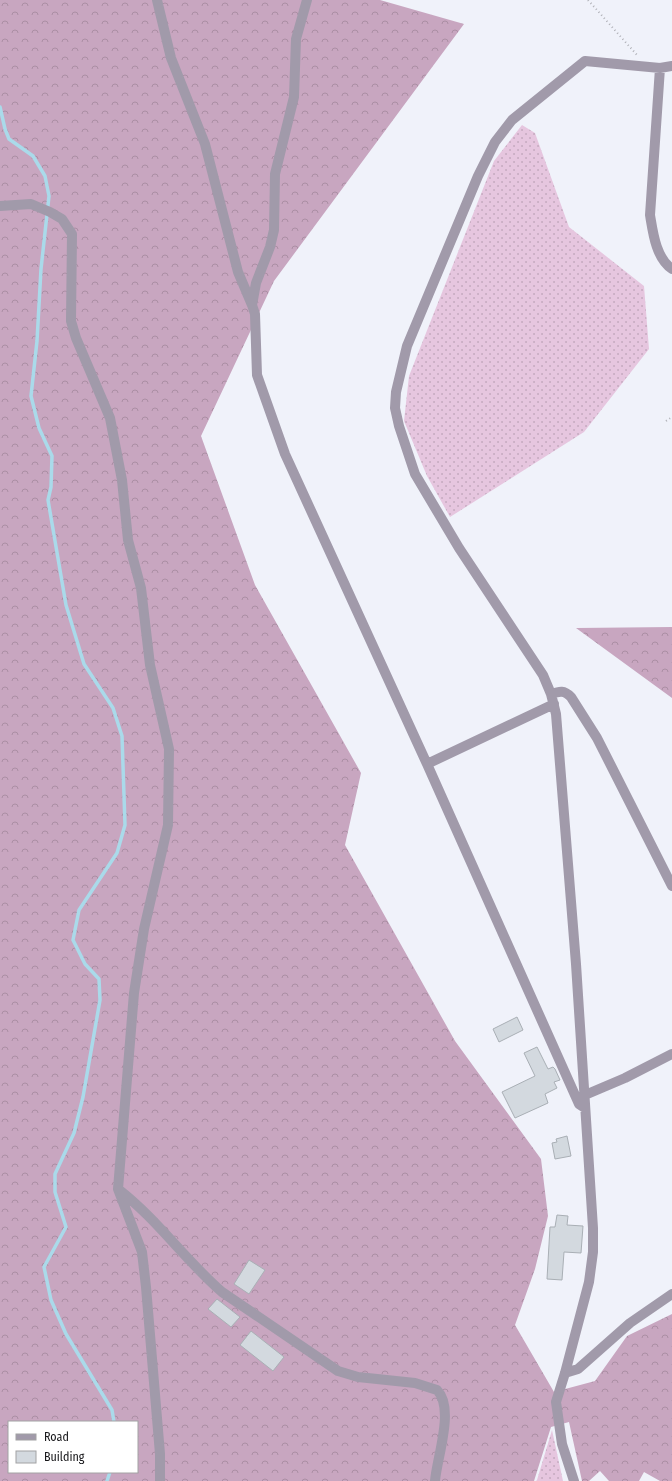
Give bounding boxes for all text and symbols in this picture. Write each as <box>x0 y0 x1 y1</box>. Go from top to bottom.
legend <box>8 1421 138 1473</box>
text: Road <box>44 1430 69 1444</box>
text: Building <box>44 1450 85 1464</box>

